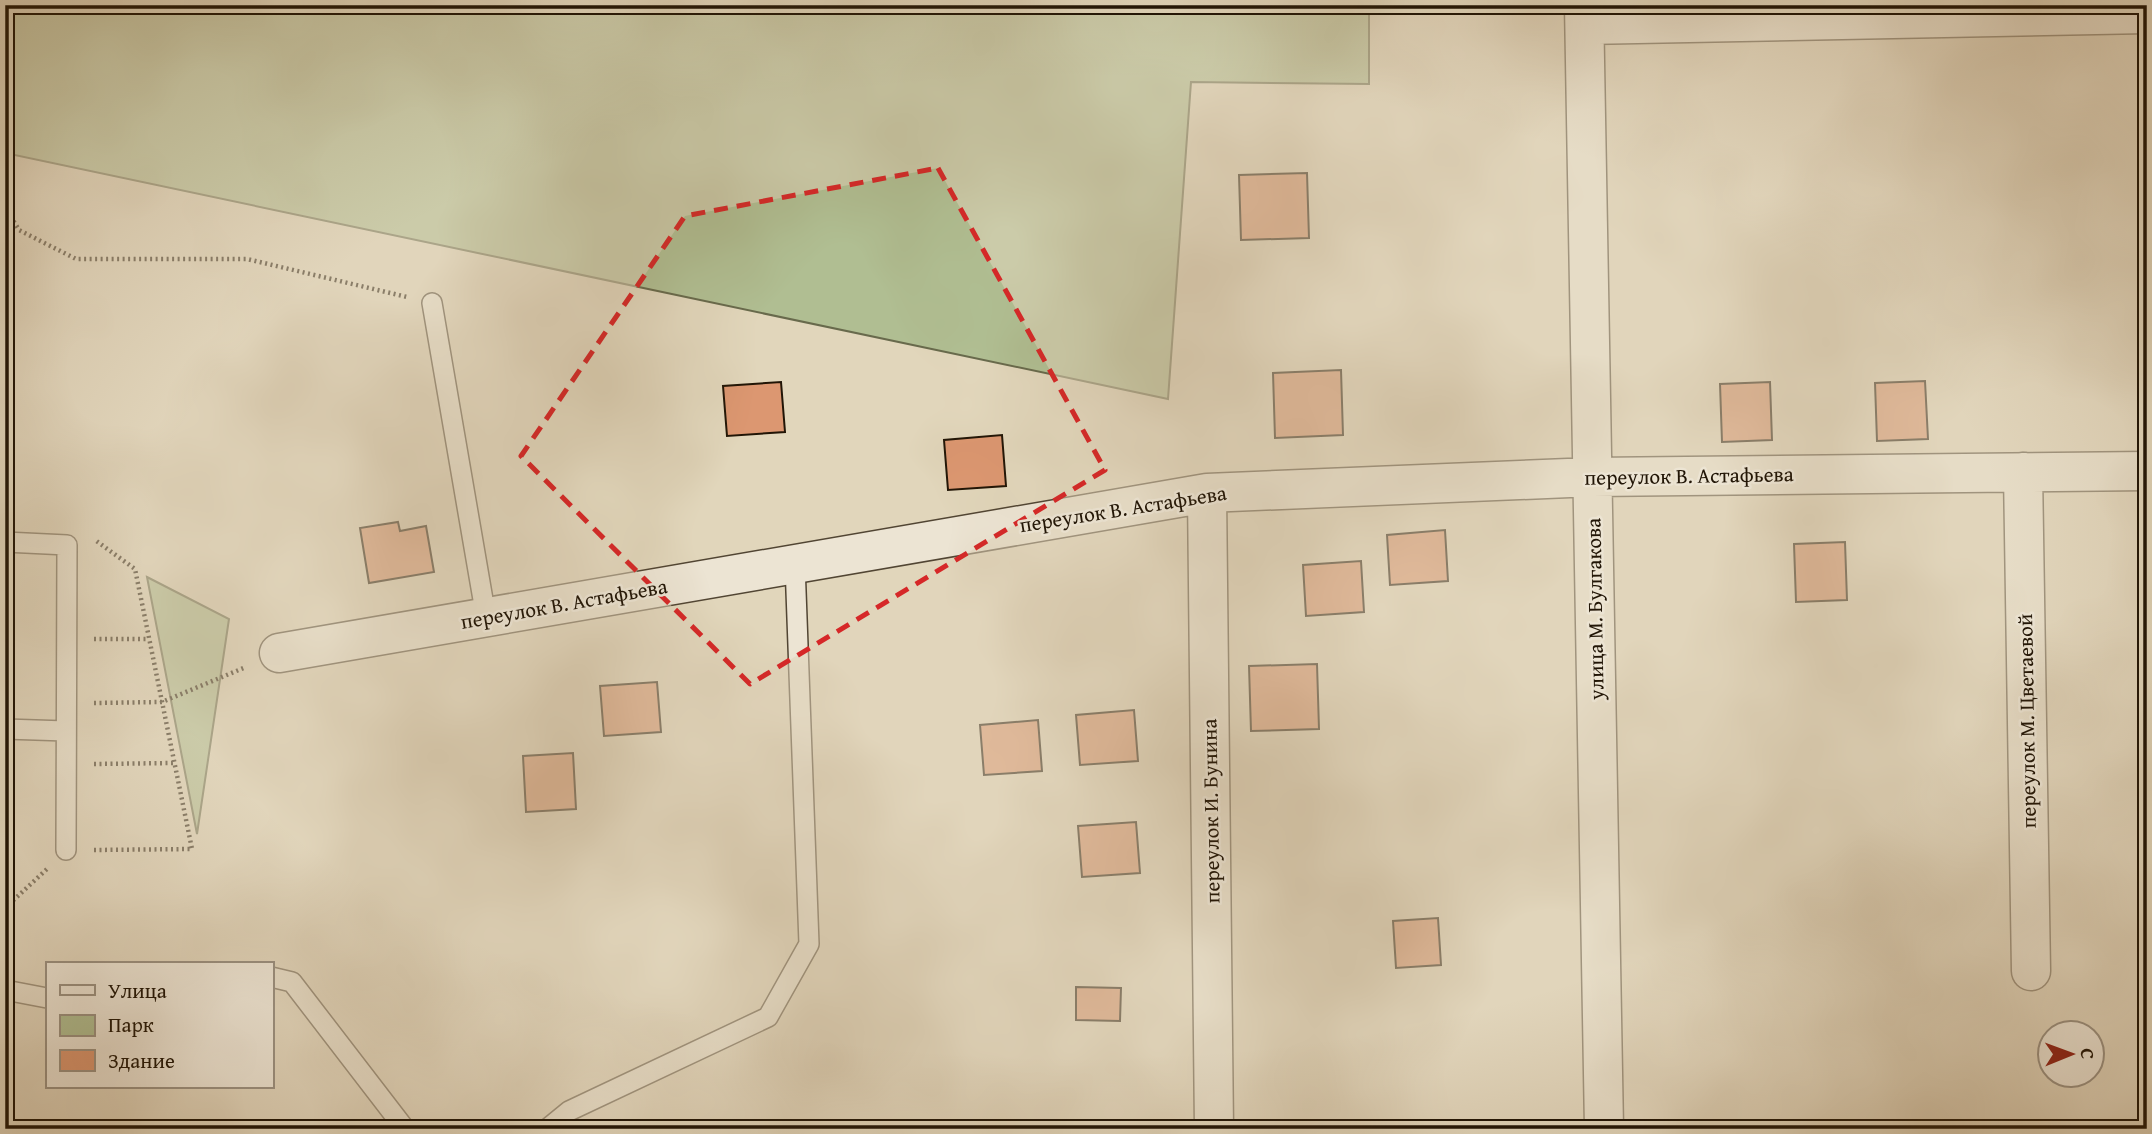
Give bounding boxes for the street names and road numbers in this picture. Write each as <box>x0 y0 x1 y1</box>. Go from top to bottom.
street label: переулок В. Астафьева <box>1584 458 1794 493</box>
street label: переулок В. Астафьева <box>1017 477 1229 540</box>
street label: улица М. Булгакова <box>1577 518 1612 702</box>
street label: переулок В. Астафьева <box>458 570 670 637</box>
street label: переулок М. Цветаевой <box>2009 613 2044 829</box>
street label: переулок И. Бунина <box>1193 718 1228 904</box>

